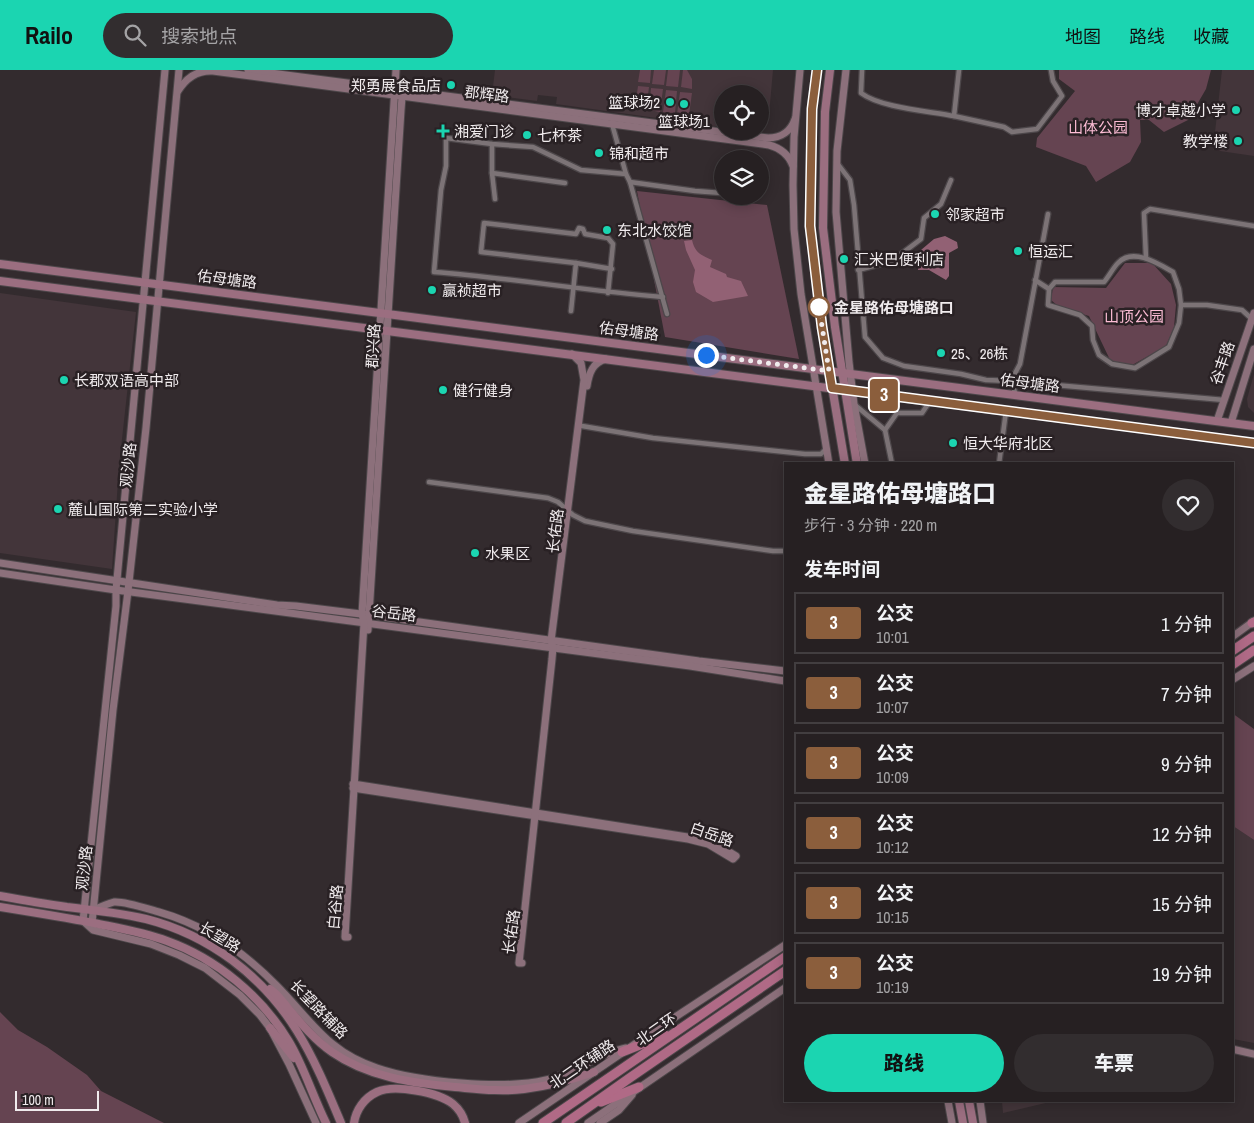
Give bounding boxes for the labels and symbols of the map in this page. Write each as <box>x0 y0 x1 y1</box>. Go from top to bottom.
place label: 郑勇展食品店 <box>351 75 441 96</box>
marker: 郑勇展食品店 <box>445 79 457 91</box>
street label: 郡辉路 <box>463 81 511 107</box>
place label: 篮球场2 <box>608 92 660 113</box>
marker: 篮球场2 <box>664 96 676 108</box>
marker: 篮球场1 <box>678 98 690 110</box>
place label: 博才卓越小学 <box>1136 100 1226 121</box>
marker: 博才卓越小学 <box>1230 104 1242 116</box>
place label: 篮球场1 <box>658 111 710 132</box>
park label: 山体公园 <box>1068 117 1128 138</box>
place label: 湘爱门诊 <box>454 121 514 142</box>
marker: 湘爱门诊 <box>436 124 450 138</box>
place label: 七杯茶 <box>537 125 582 146</box>
marker: 七杯茶 <box>521 129 533 141</box>
place label: 教学楼 <box>1183 131 1228 152</box>
marker: 教学楼 <box>1232 135 1244 147</box>
place label: 锦和超市 <box>609 143 669 164</box>
marker: 锦和超市 <box>593 147 605 159</box>
place label: 邻家超市 <box>945 204 1005 225</box>
marker: 邻家超市 <box>929 208 941 220</box>
place label: 东北水饺馆 <box>617 220 692 241</box>
marker: 东北水饺馆 <box>601 224 613 236</box>
place label: 恒运汇 <box>1028 241 1073 262</box>
marker: 恒运汇 <box>1012 245 1024 257</box>
place label: 汇米巴便利店 <box>854 249 944 270</box>
marker: 汇米巴便利店 <box>838 253 850 265</box>
street label: 佑母塘路 <box>196 265 258 293</box>
place label: 赢祯超市 <box>442 280 502 301</box>
marker: 赢祯超市 <box>426 284 438 296</box>
marker: 金星路佑母塘路口 <box>808 296 830 318</box>
place label: 金星路佑母塘路口 <box>834 297 954 318</box>
park label: 山顶公园 <box>1104 306 1164 327</box>
street label: 佑母塘路 <box>598 317 660 345</box>
street label: 郡兴路 <box>361 323 385 369</box>
street label: 谷丰路 <box>1205 338 1239 388</box>
your location <box>694 343 719 368</box>
place label: 25、26栋 <box>951 343 1008 364</box>
marker: 25、26栋 <box>935 347 947 359</box>
street label: 佑母塘路 <box>999 369 1061 397</box>
place label: 长郡双语高中部 <box>74 370 179 391</box>
marker: 长郡双语高中部 <box>58 374 70 386</box>
line badge: 3 <box>868 379 900 411</box>
place label: 健行健身 <box>453 380 513 401</box>
marker: 健行健身 <box>437 384 449 396</box>
place label: 恒大华府北区 <box>963 433 1053 454</box>
marker: 恒大华府北区 <box>947 437 959 449</box>
street label: 观沙路 <box>115 442 141 488</box>
place label: 麓山国际第二实验小学 <box>68 499 218 520</box>
marker: 麓山国际第二实验小学 <box>52 503 64 515</box>
street label: 长佑路 <box>542 507 568 555</box>
place label: 水果区 <box>485 543 530 564</box>
marker: 水果区 <box>469 547 481 559</box>
street label: 谷岳路 <box>370 600 418 626</box>
street label: 白岳路 <box>687 817 737 851</box>
street label: 观沙路 <box>71 845 97 891</box>
street label: 白谷路 <box>323 884 347 930</box>
street label: 长佑路 <box>497 908 525 956</box>
street label: 长望路 <box>195 916 245 958</box>
street label: 长望路辅路 <box>285 975 353 1043</box>
street label: 北二环 <box>631 1008 681 1050</box>
street label: 北二环辅路 <box>545 1034 619 1094</box>
scale bar <box>15 1088 99 1111</box>

